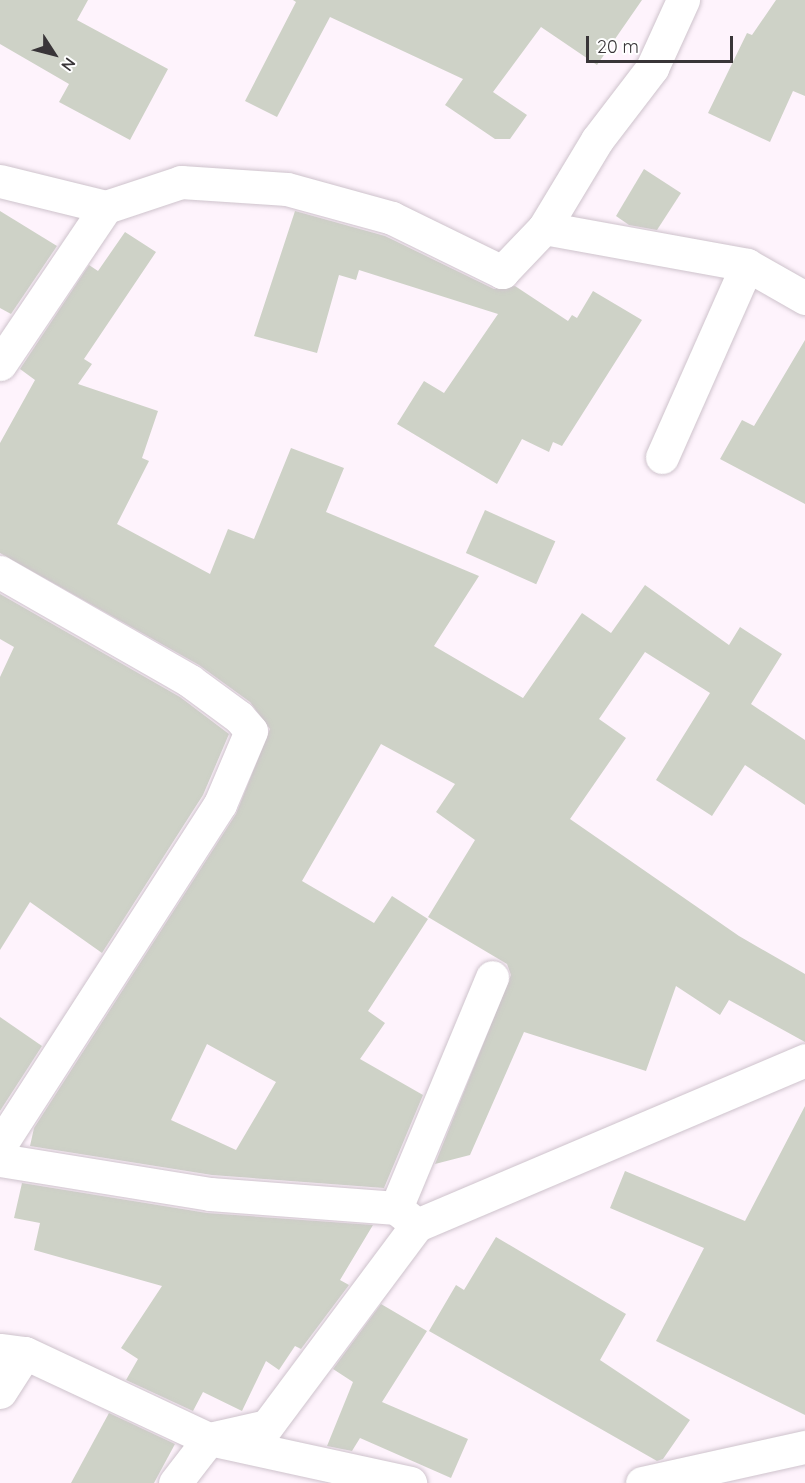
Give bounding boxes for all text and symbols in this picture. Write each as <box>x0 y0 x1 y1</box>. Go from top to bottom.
north arrow <box>24 24 84 84</box>
scale bar <box>589 24 736 62</box>
text: 20 m <box>597 35 639 58</box>
text: N <box>57 54 80 75</box>

